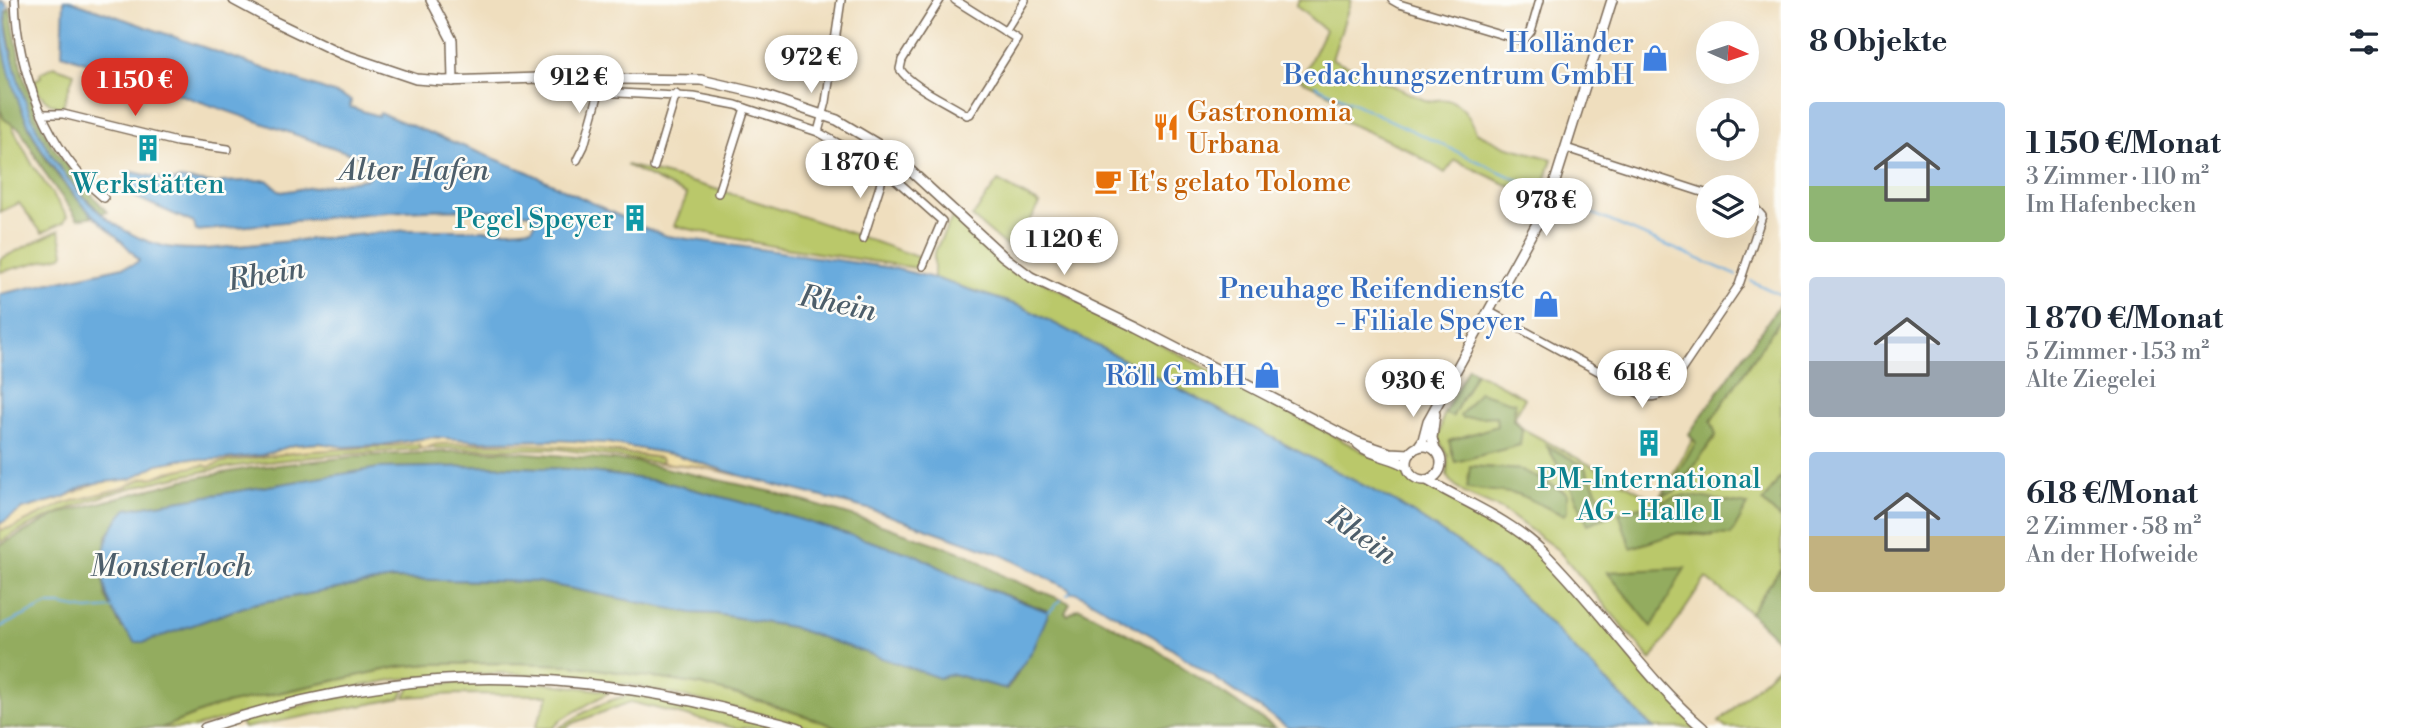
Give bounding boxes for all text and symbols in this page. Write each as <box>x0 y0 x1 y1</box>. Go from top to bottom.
north arrow <box>1696 21 1759 84</box>
map controls <box>1696 21 1759 238</box>
text: 8 Objekte <box>1809 23 1947 61</box>
icon: filters <box>2345 23 2383 61</box>
place label: Holländer Bedachungszentrum GmbH <box>1282 26 1635 93</box>
pin: 972 € <box>762 36 860 95</box>
shop icon: Holländer Bedachungszentrum GmbH <box>1640 43 1670 73</box>
text: 972 € <box>781 44 841 72</box>
pin: 912 € <box>530 55 628 115</box>
pin: 1 150 € <box>70 58 200 118</box>
text: 912 € <box>550 64 608 92</box>
text: 1 150 € <box>97 67 173 95</box>
place label: Gastronomia Urbana <box>1187 95 1353 162</box>
button: locate <box>1696 98 1759 161</box>
restaurant icon: Gastronomia Urbana <box>1151 112 1181 142</box>
text: 1 150 €/Monat <box>2026 125 2221 163</box>
icon: home <box>1865 130 1949 214</box>
building icon: Werkstätten <box>133 133 163 163</box>
pin: 1 870 € <box>795 140 925 200</box>
text: 1 870 € <box>821 149 899 177</box>
water label: Alter Hafen <box>336 152 489 190</box>
text: 3 Zimmer · 110 m² <box>2026 163 2209 191</box>
place label: It's gelato Tolome <box>1129 165 1351 200</box>
cafe icon: It's gelato Tolome <box>1093 166 1123 196</box>
place label: Werkstätten <box>71 167 225 202</box>
button: layers <box>1696 175 1759 238</box>
pin: 978 € <box>1497 178 1595 238</box>
text: 978 € <box>1516 187 1577 215</box>
text: Im Hafenbecken <box>2026 191 2196 219</box>
place label: Pegel Speyer <box>454 202 614 237</box>
building icon: Pegel Speyer <box>620 203 650 233</box>
pin: 1 120 € <box>999 218 1129 277</box>
text: 1 120 € <box>1026 226 1102 254</box>
water label: Rhein <box>224 249 308 301</box>
place label: Pneuhage Reifendienste - Filiale Speyer <box>1219 272 1525 339</box>
water label: Rhein <box>795 277 880 331</box>
shop icon: Pneuhage Reifendienste - Filiale Speyer <box>1531 289 1561 319</box>
text: 1 870 €/Monat <box>2026 300 2223 338</box>
icon: home <box>1865 305 1949 389</box>
text: 5 Zimmer · 153 m² <box>2026 338 2209 366</box>
pin: 618 € <box>1593 350 1691 410</box>
place label: Röll GmbH <box>1105 359 1247 394</box>
text: 618 € <box>1613 359 1671 387</box>
shop icon: Röll GmbH <box>1252 360 1282 390</box>
pin: 930 € <box>1364 360 1462 419</box>
text: Alte Ziegelei <box>2026 366 2156 394</box>
text: 930 € <box>1381 368 1445 396</box>
building icon: PM-International AG - Halle I <box>1634 428 1664 458</box>
place label: PM-International AG - Halle I <box>1537 462 1761 529</box>
text: 618 €/Monat <box>2026 475 2198 513</box>
icon: home <box>1865 480 1949 564</box>
water label: Rhein <box>1318 497 1404 574</box>
text: 2 Zimmer · 58 m² <box>2026 513 2201 541</box>
text: An der Hofweide <box>2026 541 2198 569</box>
water label: Monsterloch <box>90 548 252 586</box>

